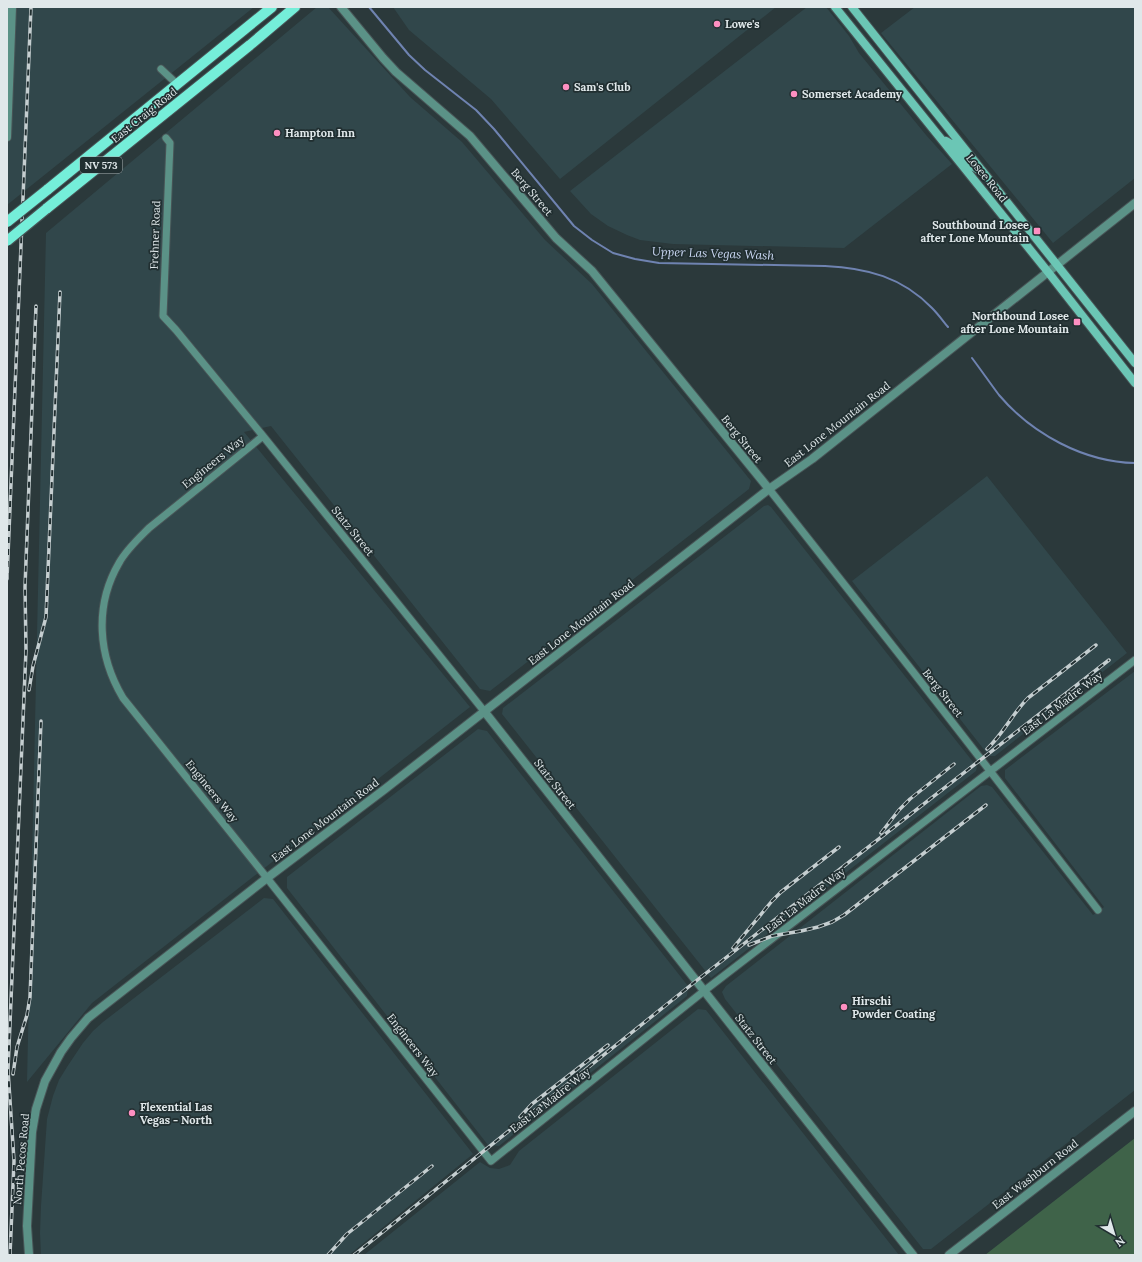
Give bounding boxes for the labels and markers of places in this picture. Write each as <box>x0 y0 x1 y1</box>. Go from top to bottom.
place label: Lowe's <box>725 17 760 31</box>
marker: Lowe's <box>712 19 722 29</box>
place label: Sam's Club <box>574 80 630 94</box>
marker: Sam's Club <box>561 82 571 92</box>
place label: Somerset Academy <box>802 87 903 101</box>
marker: Somerset Academy <box>789 89 799 99</box>
place label: Hampton Inn <box>285 126 355 140</box>
marker: Hampton Inn <box>272 128 282 138</box>
place label: Southbound Losee after Lone Mountain <box>921 218 1029 245</box>
marker: Southbound Losee after Lone Mountain <box>1032 226 1042 236</box>
place label: Northbound Losee after Lone Mountain <box>961 309 1069 336</box>
marker: Northbound Losee after Lone Mountain <box>1072 317 1082 327</box>
place label: Hirschi Powder Coating <box>852 994 936 1021</box>
marker: Hirschi Powder Coating <box>839 1002 849 1012</box>
place label: Flexential Las Vegas - North <box>140 1100 212 1127</box>
marker: Flexential Las Vegas - North <box>127 1108 137 1118</box>

